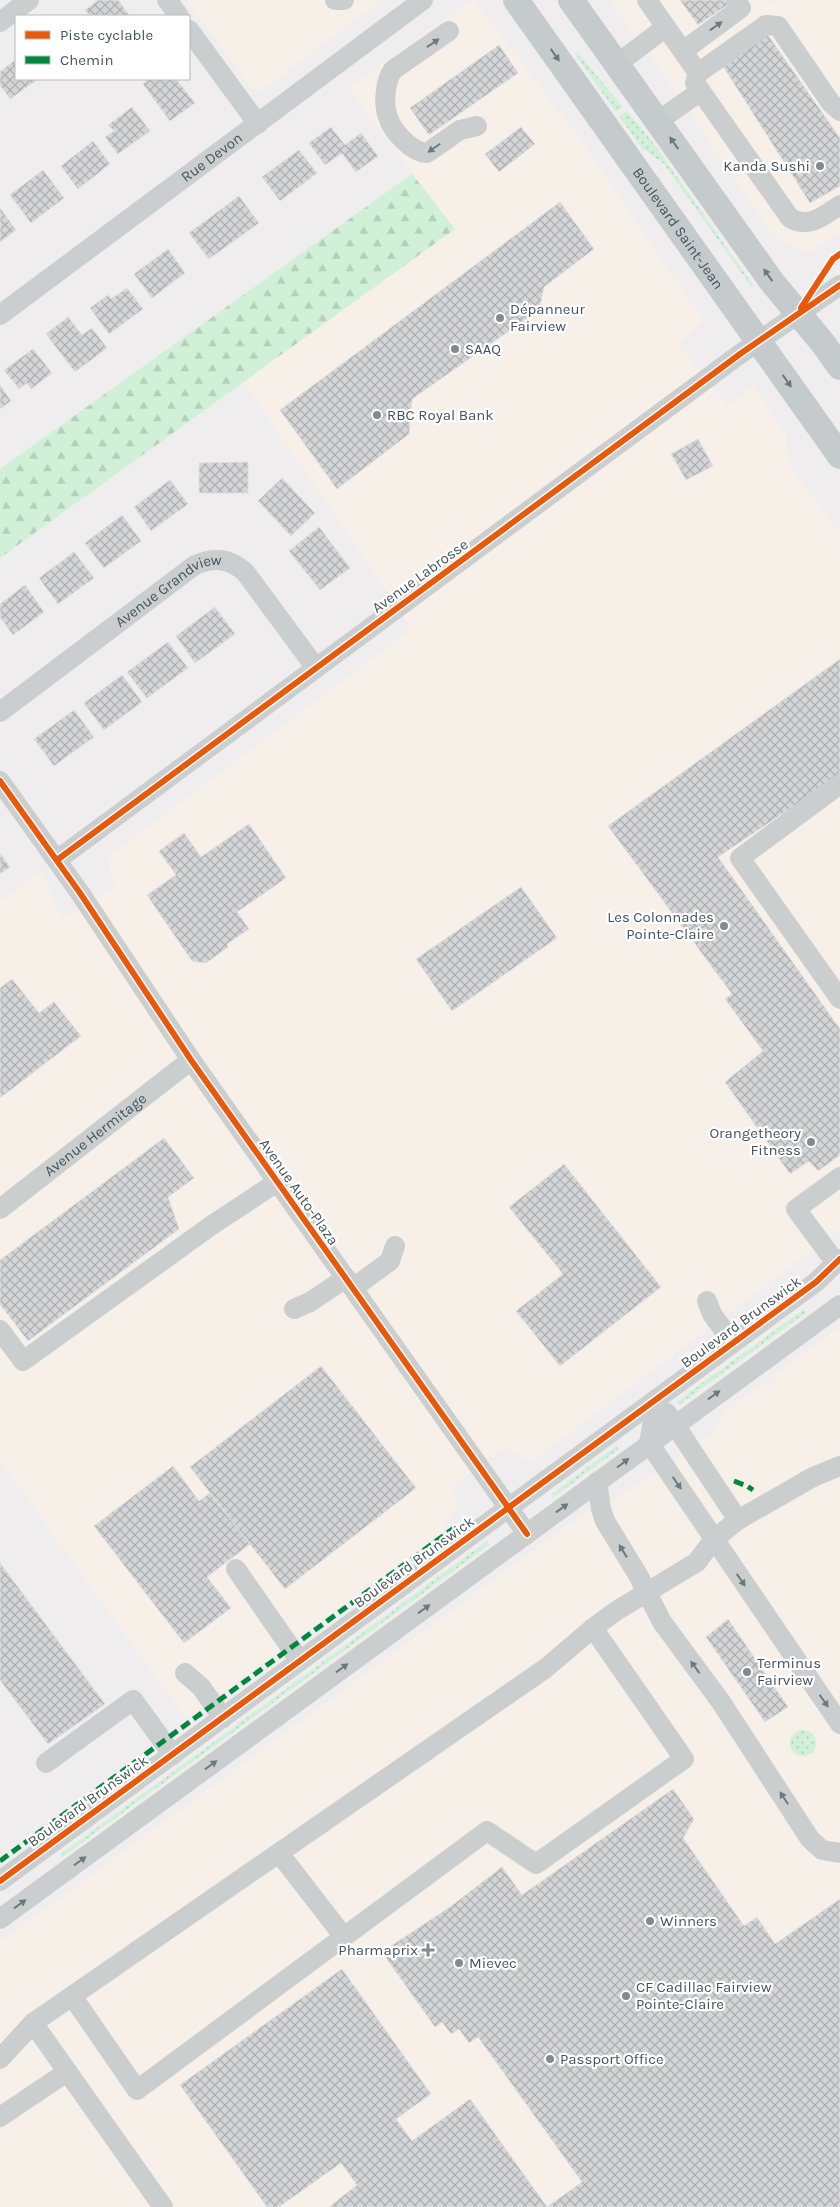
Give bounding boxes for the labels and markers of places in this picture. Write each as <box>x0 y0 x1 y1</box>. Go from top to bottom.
place label: Kanda Sushi <box>723 157 810 175</box>
marker: Kanda Sushi <box>814 160 826 172</box>
place label: Dépanneur Fairview <box>510 300 586 335</box>
marker: Dépanneur Fairview <box>494 312 506 324</box>
place label: SAAQ <box>465 340 501 358</box>
marker: SAAQ <box>449 343 461 355</box>
place label: RBC Royal Bank <box>387 406 494 424</box>
marker: RBC Royal Bank <box>371 409 383 421</box>
place label: Les Colonnades Pointe-Claire <box>607 908 714 943</box>
marker: Les Colonnades Pointe-Claire <box>718 920 730 932</box>
place label: Orangetheory Fitness <box>709 1124 801 1159</box>
marker: Orangetheory Fitness <box>805 1136 817 1148</box>
place label: Terminus Fairview <box>757 1654 821 1689</box>
marker: Terminus Fairview <box>741 1666 753 1678</box>
place label: Winners <box>660 1912 717 1930</box>
marker: Winners <box>644 1915 656 1927</box>
place label: Pharmaprix <box>338 1941 418 1959</box>
marker: Pharmaprix <box>422 1944 434 1956</box>
place label: Mievec <box>469 1954 517 1972</box>
marker: Mievec <box>453 1957 465 1969</box>
place label: CF Cadillac Fairview Pointe-Claire <box>636 1978 772 2013</box>
marker: CF Cadillac Fairview Pointe-Claire <box>620 1990 632 2002</box>
place label: Passport Office <box>560 2050 664 2068</box>
marker: Passport Office <box>544 2053 556 2065</box>

